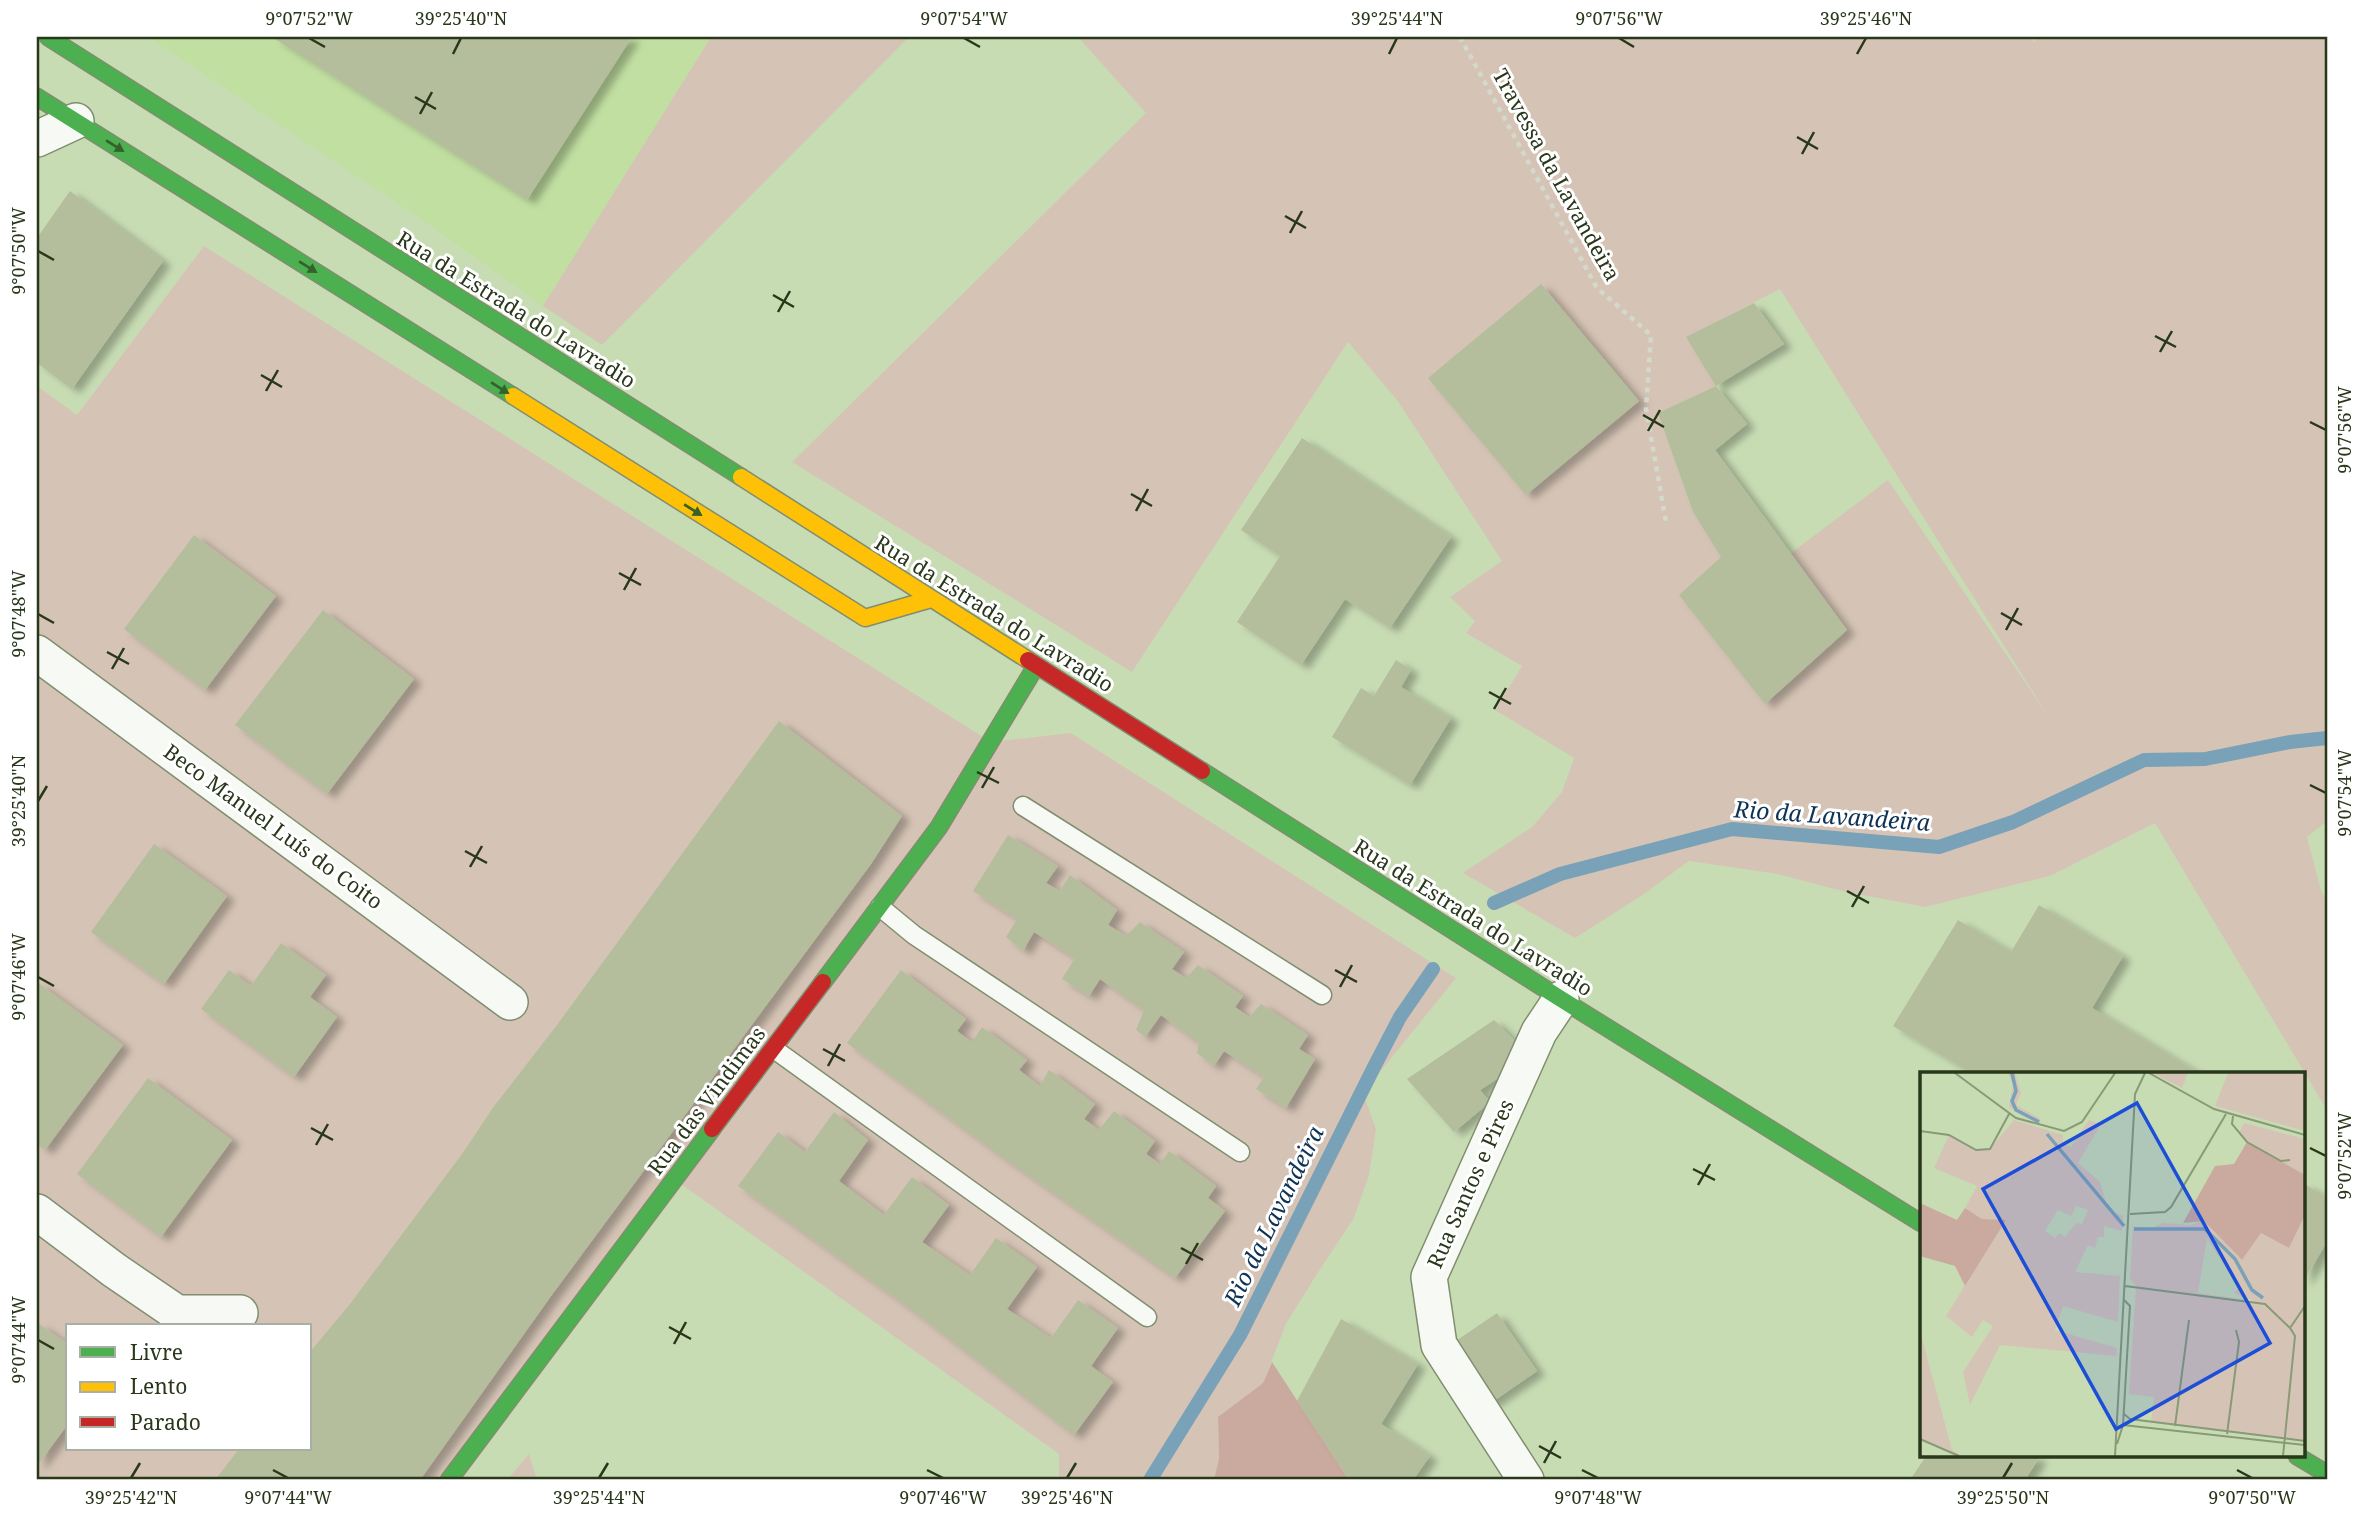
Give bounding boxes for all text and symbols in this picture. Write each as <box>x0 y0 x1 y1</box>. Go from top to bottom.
text: 9°07'52"W <box>265 6 353 30</box>
text: 39°25'40"N <box>415 6 508 30</box>
text: 9°07'54"W <box>920 6 1008 30</box>
text: 39°25'44"N <box>1351 6 1444 30</box>
text: 9°07'56"W <box>1575 6 1663 30</box>
text: 39°25'46"N <box>1820 6 1913 30</box>
street label: Travessa da Lavandeira <box>1487 63 1627 286</box>
one-way arrow <box>106 139 125 152</box>
text: 9°07'50"W <box>6 207 30 295</box>
street label: Rua da Estrada do Lavradio <box>392 224 641 394</box>
one-way arrow <box>298 260 317 273</box>
one-way arrow <box>491 382 510 395</box>
text: 9°07'56"W <box>2332 386 2356 474</box>
one-way arrow <box>683 503 702 516</box>
street label: Rua da Estrada do Lavradio <box>870 528 1119 698</box>
text: 9°07'48"W <box>6 570 30 658</box>
street label: Beco Manuel Luís do Coito <box>158 737 389 915</box>
text: 9°07'54"W <box>2332 749 2356 837</box>
text: 39°25'40"N <box>6 754 30 847</box>
water label: Rio da Lavandeira <box>1732 792 1932 838</box>
street label: Rua da Estrada do Lavradio <box>1349 832 1598 1002</box>
text: 9°07'46"W <box>6 933 30 1021</box>
street label: Rua das Vindimas <box>641 1020 771 1180</box>
inset map <box>1920 1072 2304 1458</box>
street label: Rua Santos e Pires <box>1420 1095 1520 1273</box>
text: 9°07'52"W <box>2332 1112 2356 1200</box>
water label: Rio da Lavandeira <box>1215 1120 1331 1312</box>
text: 9°07'44"W <box>6 1296 30 1384</box>
legend <box>66 1324 312 1450</box>
text: Livre <box>130 1338 183 1366</box>
text: Lento <box>130 1372 187 1400</box>
text: Parado <box>130 1408 201 1436</box>
text: 39°25'42"N <box>85 1485 178 1509</box>
text: 9°07'44"W <box>244 1485 332 1509</box>
text: 39°25'44"N <box>553 1485 646 1509</box>
text: 9°07'46"W <box>899 1485 987 1509</box>
text: 39°25'46"N <box>1021 1485 1114 1509</box>
text: 9°07'48"W <box>1554 1485 1642 1509</box>
text: 39°25'50"N <box>1957 1485 2050 1509</box>
text: 9°07'50"W <box>2208 1485 2296 1509</box>

